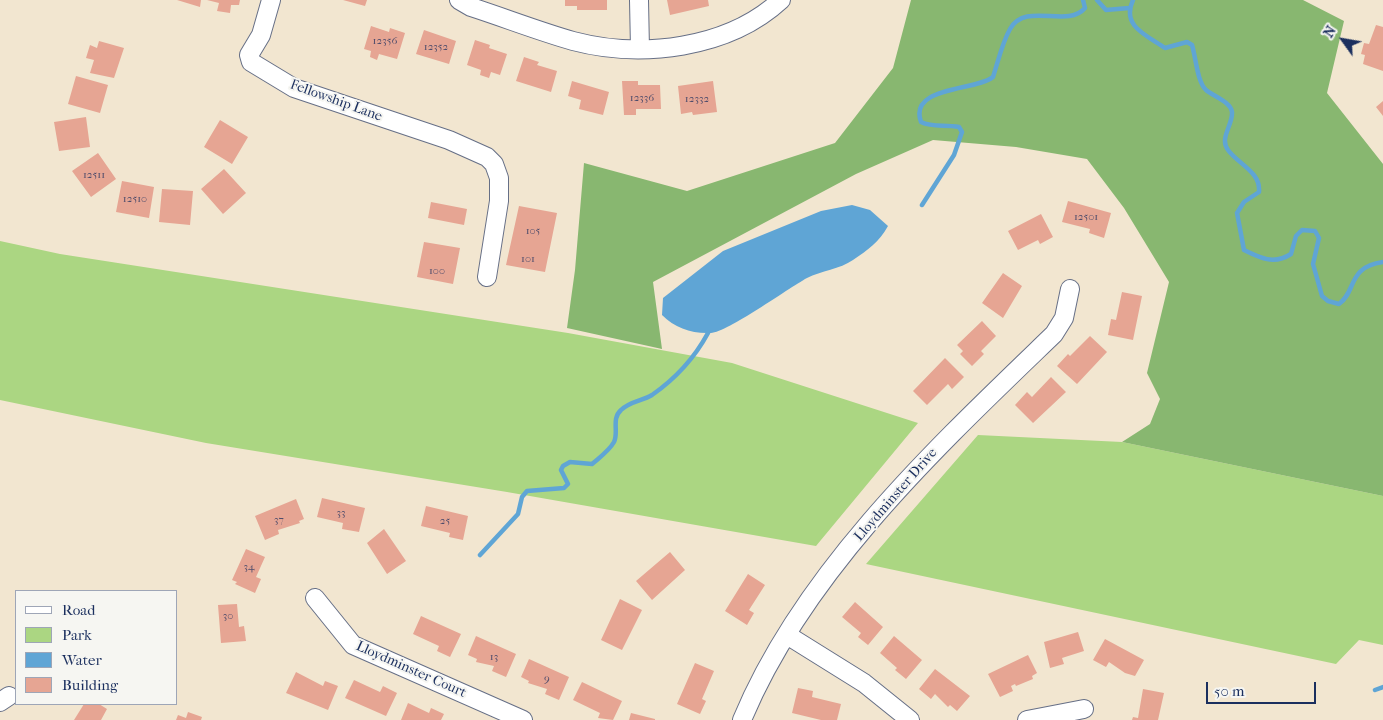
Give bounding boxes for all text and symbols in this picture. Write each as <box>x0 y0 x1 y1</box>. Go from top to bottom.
north arrow <box>1318 15 1368 65</box>
text: N <box>1320 23 1340 41</box>
house number: 12356 <box>373 34 397 48</box>
house number: 12352 <box>424 40 448 54</box>
street label: Fellowship Lane <box>288 77 384 125</box>
house number: 12336 <box>630 91 654 105</box>
house number: 12332 <box>685 92 709 106</box>
house number: 12511 <box>83 168 105 182</box>
house number: 12510 <box>123 192 147 206</box>
house number: 12501 <box>1074 210 1098 224</box>
house number: 105 <box>526 224 540 238</box>
house number: 101 <box>521 252 535 266</box>
house number: 100 <box>429 264 445 278</box>
street label: Lloydminster Drive <box>851 445 941 545</box>
house number: 33 <box>336 506 346 520</box>
house number: 37 <box>274 513 284 527</box>
house number: 25 <box>440 514 450 528</box>
house number: 34 <box>243 560 255 574</box>
legend <box>15 590 178 705</box>
text: Road <box>62 601 95 619</box>
house number: 30 <box>223 609 233 623</box>
text: Park <box>62 626 92 644</box>
street label: Lloydminster Court <box>353 638 469 702</box>
house number: 13 <box>490 650 498 664</box>
text: Water <box>62 651 102 669</box>
house number: 9 <box>544 672 550 686</box>
scale bar <box>1208 672 1318 704</box>
text: Building <box>62 676 118 694</box>
text: 50 m <box>1214 682 1244 700</box>

